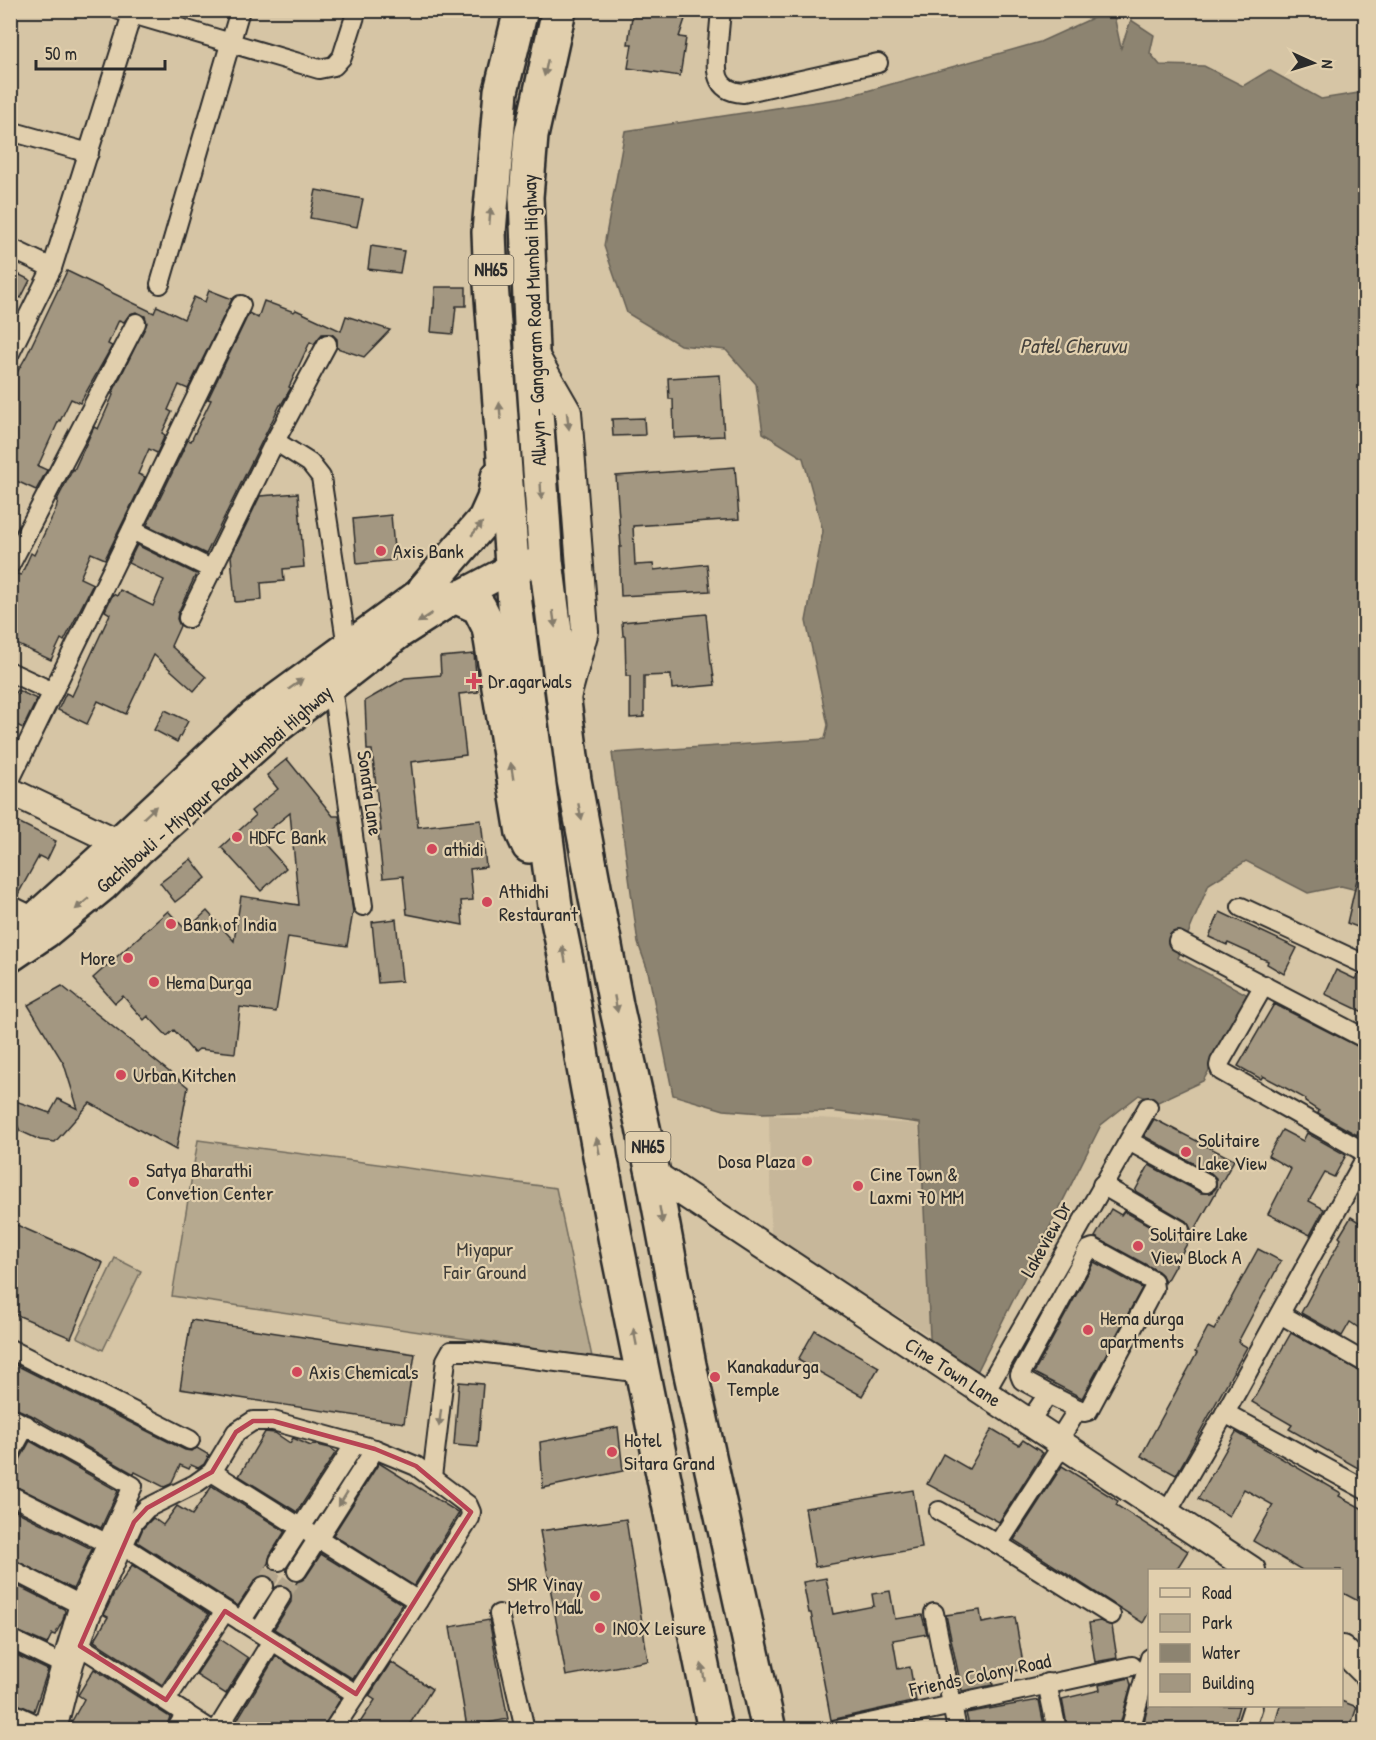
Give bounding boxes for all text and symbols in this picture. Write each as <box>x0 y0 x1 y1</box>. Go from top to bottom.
scale bar <box>36 33 165 71</box>
north arrow <box>1283 33 1343 93</box>
text: 50 m <box>45 41 77 66</box>
one-way arrow <box>541 58 550 77</box>
text: N <box>1317 59 1339 70</box>
street label: Allwyn - Gangaram Road Mumbai Highway <box>515 174 552 466</box>
one-way arrow <box>486 206 495 225</box>
road number: NH65 <box>468 255 514 285</box>
water label: Patel Cheruvu <box>1020 331 1128 360</box>
one-way arrow <box>496 401 505 420</box>
one-way arrow <box>563 411 573 430</box>
one-way arrow <box>536 482 545 501</box>
one-way arrow <box>470 522 483 537</box>
place label: Axis Bank <box>393 537 464 564</box>
marker: Axis Bank <box>374 544 388 558</box>
one-way arrow <box>549 610 558 629</box>
one-way arrow <box>417 612 433 623</box>
place label: Dr.agarwals <box>488 667 572 694</box>
marker: Dr.agarwals <box>465 672 483 690</box>
street label: Gachibowli - Miyapur Road Mumbai Highway <box>90 678 338 899</box>
one-way arrow <box>289 678 304 690</box>
street label: Sonata Lane <box>351 749 390 837</box>
one-way arrow <box>508 761 517 780</box>
one-way arrow <box>576 803 585 822</box>
one-way arrow <box>142 805 156 819</box>
place label: HDFC Bank <box>249 823 326 850</box>
marker: HDFC Bank <box>230 830 244 844</box>
place label: athidi <box>444 835 484 862</box>
marker: athidi <box>425 842 439 856</box>
place label: Athidhi Restaurant <box>499 877 579 927</box>
marker: Athidhi Restaurant <box>480 895 494 909</box>
one-way arrow <box>75 897 90 910</box>
place label: Bank of India <box>183 910 277 937</box>
marker: Bank of India <box>164 917 178 931</box>
place label: More <box>80 944 116 971</box>
one-way arrow <box>559 944 568 963</box>
marker: More <box>121 951 135 965</box>
place label: Hema Durga <box>166 968 251 995</box>
marker: Hema Durga <box>147 975 161 989</box>
one-way arrow <box>612 995 621 1014</box>
place label: Urban Kitchen <box>133 1061 236 1088</box>
marker: Urban Kitchen <box>114 1068 128 1082</box>
place label: Solitaire Lake View <box>1198 1126 1267 1176</box>
road number: NH65 <box>626 1132 670 1162</box>
one-way arrow <box>593 1136 602 1155</box>
marker: Solitaire Lake View <box>1179 1145 1193 1159</box>
place label: Dosa Plaza <box>718 1147 795 1174</box>
marker: Dosa Plaza <box>800 1154 814 1168</box>
place label: Satya Bharathi Convetion Center <box>146 1156 274 1206</box>
place label: Cine Town & Laxmi 70 MM <box>870 1160 964 1210</box>
marker: Satya Bharathi Convetion Center <box>127 1175 141 1189</box>
marker: Cine Town & Laxmi 70 MM <box>851 1179 865 1193</box>
street label: Lakeview Dr <box>1014 1196 1078 1282</box>
one-way arrow <box>657 1206 666 1225</box>
place label: Solitaire Lake View Block A <box>1150 1220 1248 1270</box>
park label: Miyapur Fair Ground <box>443 1235 526 1285</box>
marker: Solitaire Lake View Block A <box>1131 1239 1145 1253</box>
place label: Hema durga apartments <box>1100 1304 1184 1354</box>
marker: Hema durga apartments <box>1081 1323 1095 1337</box>
one-way arrow <box>630 1327 639 1346</box>
street label: Cine Town Lane <box>900 1330 1007 1413</box>
place label: Kanakadurga Temple <box>727 1352 819 1402</box>
place label: Axis Chemicals <box>309 1358 419 1385</box>
marker: Axis Chemicals <box>290 1365 304 1379</box>
marker: Kanakadurga Temple <box>708 1370 722 1384</box>
one-way arrow <box>435 1408 444 1427</box>
place label: Hotel Sitara Grand <box>624 1426 715 1476</box>
marker: Hotel Sitara Grand <box>605 1445 619 1459</box>
one-way arrow <box>338 1491 349 1507</box>
legend <box>1148 1569 1343 1707</box>
place label: SMR Vinay Metro Mall <box>507 1570 583 1620</box>
text: Road <box>1202 1580 1232 1605</box>
marker: SMR Vinay Metro Mall <box>588 1589 602 1603</box>
text: Park <box>1202 1610 1233 1635</box>
place label: INOX Leisure <box>612 1614 706 1641</box>
marker: INOX Leisure <box>593 1621 607 1635</box>
text: Water <box>1202 1640 1240 1665</box>
street label: Friends Colony Road <box>906 1646 1053 1703</box>
one-way arrow <box>698 1662 707 1681</box>
text: Building <box>1202 1670 1254 1695</box>

